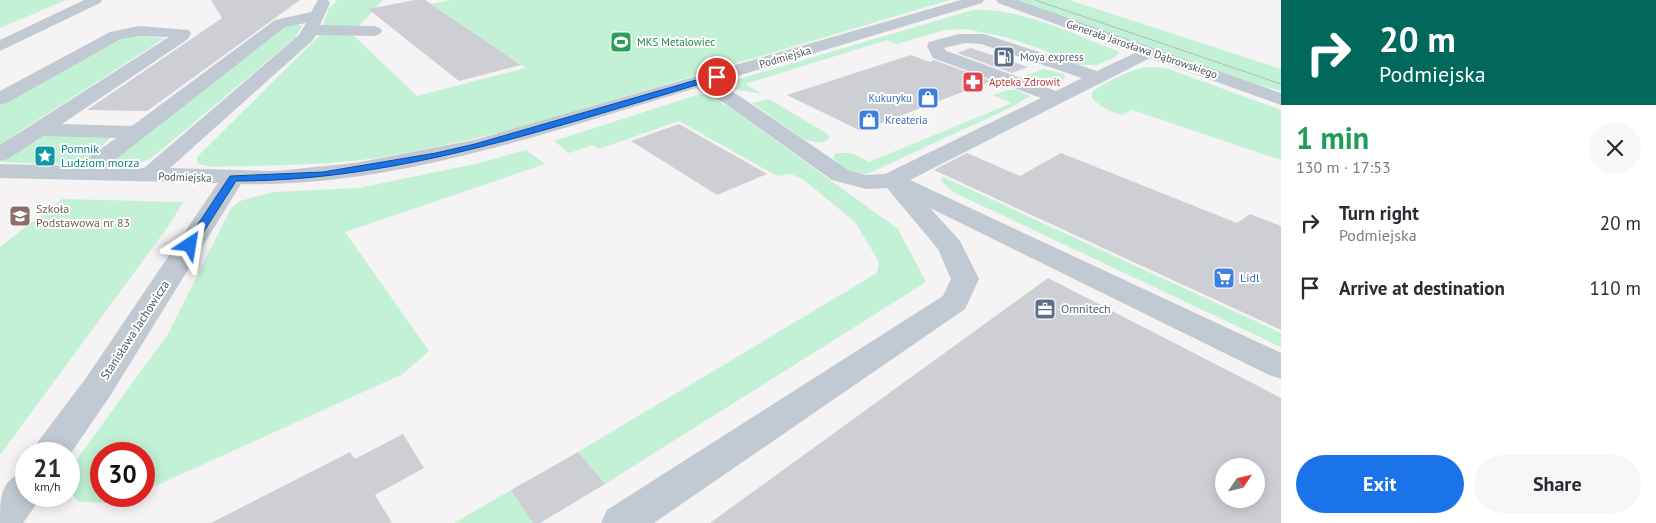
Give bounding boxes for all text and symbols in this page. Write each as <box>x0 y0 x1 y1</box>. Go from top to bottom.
street label: Generała Jarosława Dąbrowskiego <box>1065 16 1220 82</box>
text: 20 m <box>1379 16 1456 62</box>
icon: right <box>1296 20 1361 85</box>
sports icon: MKS Metalowiec <box>609 30 633 54</box>
place label: MKS Metalowiec <box>637 35 715 49</box>
street label: Podmiejska <box>757 43 813 71</box>
fuel station icon: Moya express <box>992 45 1016 69</box>
place label: Moya express <box>1020 50 1084 64</box>
pin <box>696 56 738 98</box>
text: Podmiejska <box>1379 60 1486 88</box>
icon: arrive <box>703 63 731 91</box>
pharmacy icon: Apteka Zdrowit <box>961 70 985 94</box>
place label: Apteka Zdrowit <box>989 75 1060 89</box>
shop icon: Kukuryku <box>916 86 940 110</box>
place label: Kukuryku <box>868 91 912 105</box>
shop icon: Kreateria <box>857 108 881 132</box>
place label: Kreateria <box>885 113 928 127</box>
text: 1 min <box>1296 118 1369 157</box>
button: close <box>1589 122 1641 174</box>
place label: Pomnik Ludziom morza <box>61 141 139 170</box>
place icon: Pomnik Ludziom morza <box>33 144 57 168</box>
text: 130 m · 17:53 <box>1296 157 1391 177</box>
street label: Podmiejska <box>158 169 212 185</box>
place label: Szkoła Podstawowa nr 83 <box>36 201 130 230</box>
text: Turn right <box>1339 201 1419 225</box>
school or university icon: Szkoła Podstawowa nr 83 <box>8 204 32 228</box>
icon: right <box>1296 209 1324 237</box>
text: 20 m <box>1600 211 1641 235</box>
position arrow <box>163 218 215 270</box>
text: Podmiejska <box>1339 225 1417 245</box>
supermarket icon: Lidl <box>1212 266 1236 290</box>
place label: Lidl <box>1240 270 1260 285</box>
icon: arrive <box>1296 274 1324 302</box>
text: Arrive at destination <box>1339 276 1505 300</box>
text: 110 m <box>1589 276 1641 300</box>
street label: Stanisława Jachowicza <box>97 277 172 382</box>
office icon: Omnitech <box>1033 297 1057 321</box>
place label: Omnitech <box>1061 301 1111 316</box>
speed limit sign: 30 <box>90 442 155 507</box>
text: 21 <box>33 452 62 484</box>
button: Exit <box>1296 455 1464 513</box>
button: Share <box>1474 455 1641 513</box>
north arrow <box>1215 458 1265 508</box>
map controls <box>1215 458 1265 508</box>
text: km/h <box>34 479 61 494</box>

